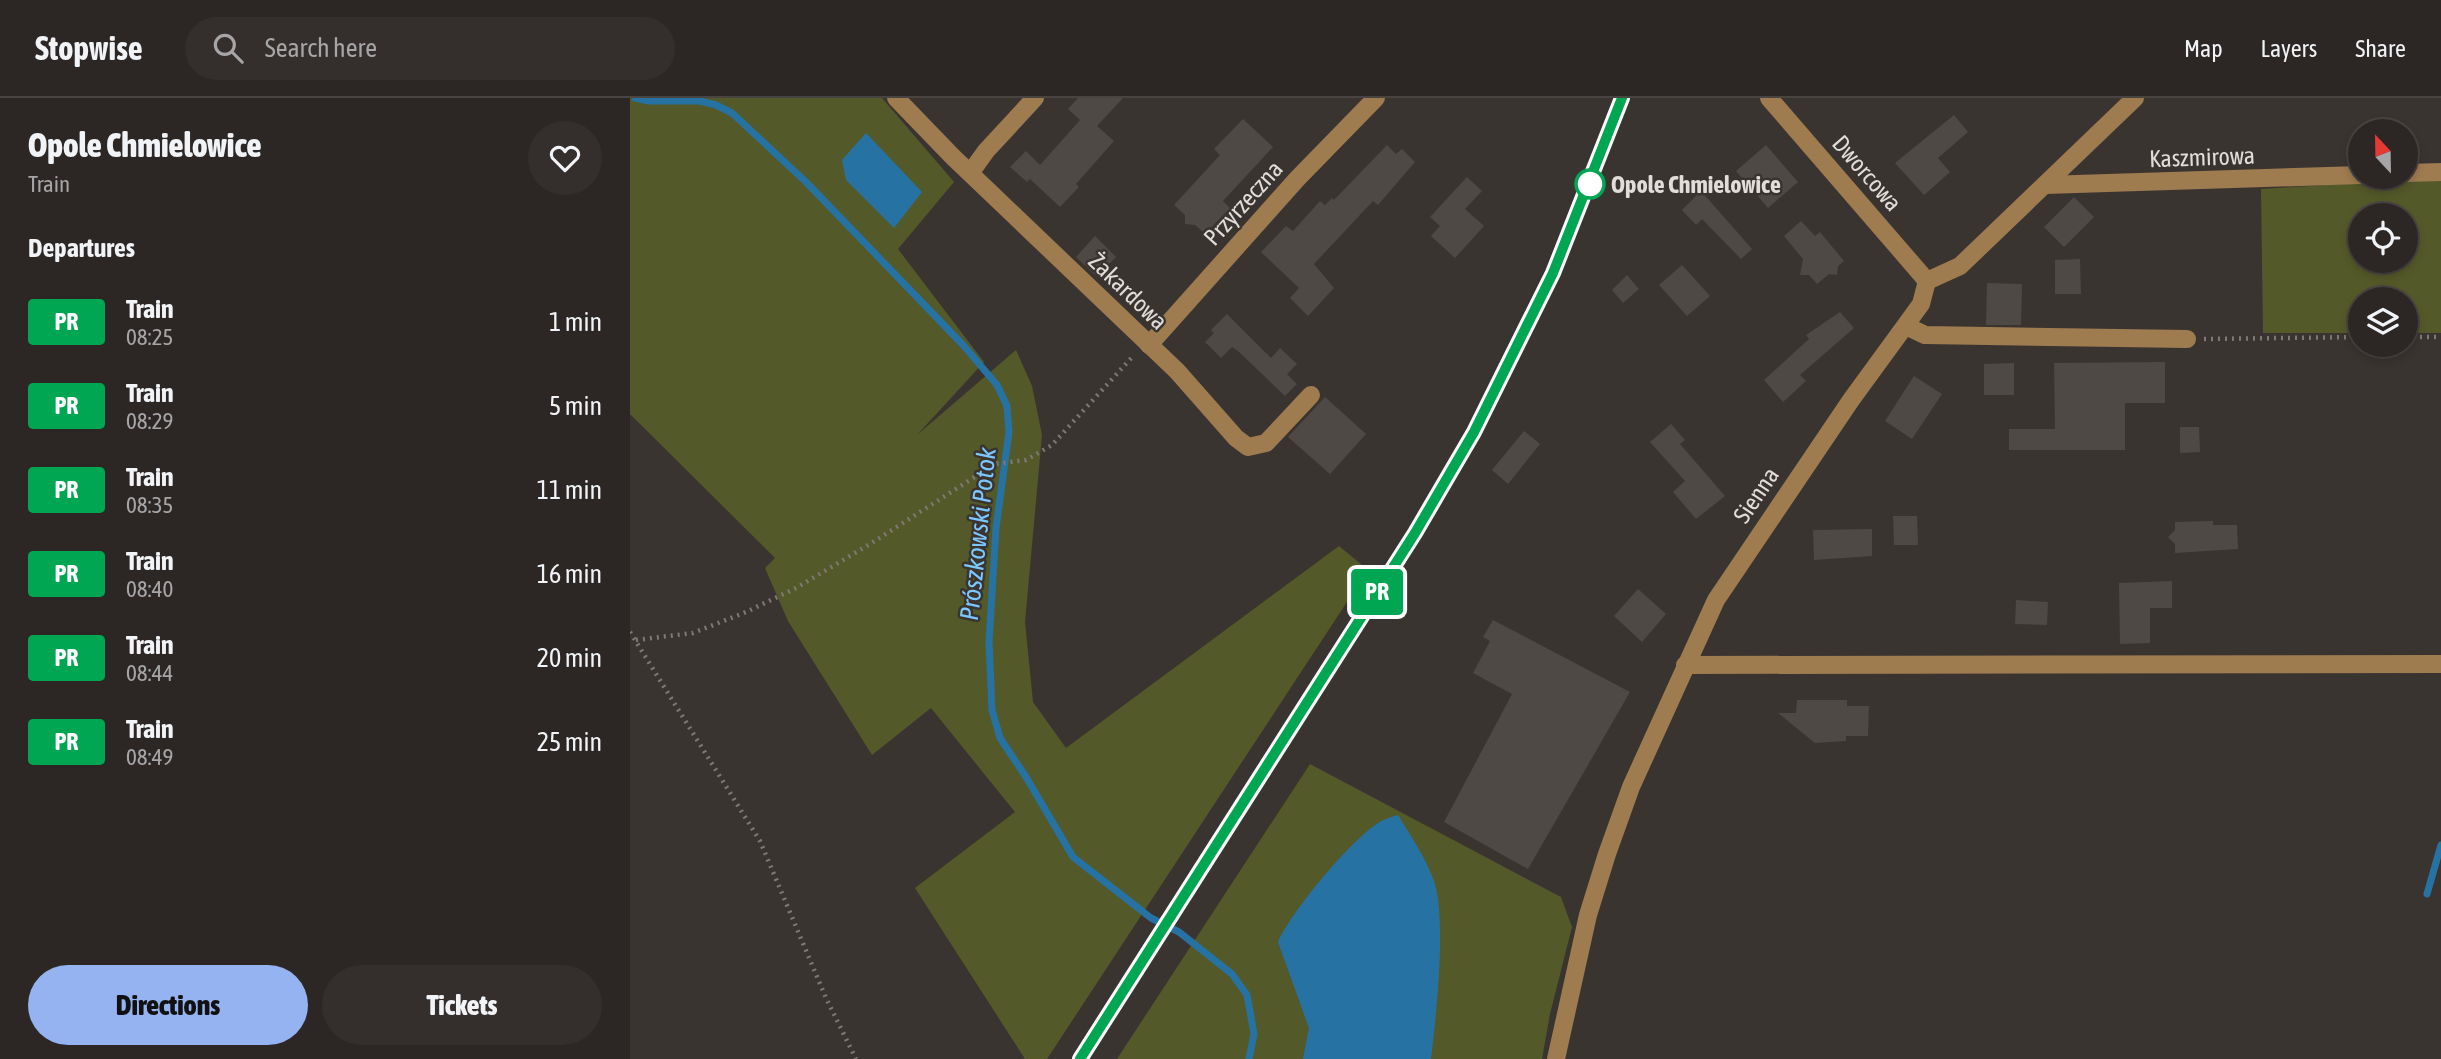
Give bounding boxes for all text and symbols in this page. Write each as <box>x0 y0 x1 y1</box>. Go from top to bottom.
search box <box>185 17 675 80</box>
text: Stopwise <box>35 29 143 67</box>
icon: search <box>209 29 247 67</box>
text: Search here <box>265 33 377 63</box>
text: Map <box>2184 35 2223 62</box>
text: Layers <box>2261 35 2317 62</box>
text: Share <box>2355 35 2406 62</box>
north arrow <box>2348 119 2418 189</box>
map controls <box>2348 119 2418 357</box>
button: heart <box>528 121 602 195</box>
text: Opole Chmielowice <box>28 126 262 164</box>
street label: Dworcowa <box>1827 130 1907 216</box>
street label: Kaszmirowa <box>2149 142 2255 172</box>
street label: Przyrzeczna <box>1198 155 1288 251</box>
marker: Opole Chmielowice <box>1575 169 1605 199</box>
text: Train <box>28 171 70 197</box>
place label: Opole Chmielowice <box>1611 171 1781 198</box>
button: locate <box>2348 203 2418 273</box>
text: Departures <box>28 233 135 263</box>
street label: Żakardowa <box>1083 247 1173 335</box>
button: layers <box>2348 287 2418 357</box>
text: Train <box>126 294 174 324</box>
text: 1 min <box>549 307 602 337</box>
text: PR <box>55 308 78 335</box>
text: 08:25 <box>126 324 173 350</box>
text: Train <box>126 378 174 408</box>
text: 5 min <box>549 391 602 421</box>
text: PR <box>55 392 78 419</box>
text: 08:29 <box>126 408 173 434</box>
water label: Prószkowski Potok <box>954 445 1002 622</box>
text: Train <box>126 462 174 492</box>
street label: Sienna <box>1728 462 1784 528</box>
text: 11 min <box>537 475 602 505</box>
text: PR <box>55 476 78 503</box>
text: 08:35 <box>126 492 173 518</box>
text: Train <box>126 546 174 576</box>
text: 16 min <box>537 559 602 589</box>
text: PR <box>55 560 78 587</box>
line badge: PR <box>1346 569 1408 615</box>
text: 08:40 <box>126 576 173 602</box>
text: PR <box>1365 578 1389 605</box>
text: Train <box>126 630 174 660</box>
text: 20 min <box>537 643 602 673</box>
text: PR <box>55 644 78 671</box>
text: 08:44 <box>126 660 173 686</box>
text: Train <box>126 714 174 744</box>
text: 25 min <box>537 727 602 757</box>
text: PR <box>55 728 78 755</box>
text: 08:49 <box>126 744 173 770</box>
button: Directions <box>28 965 308 1045</box>
button: Tickets <box>322 965 602 1045</box>

